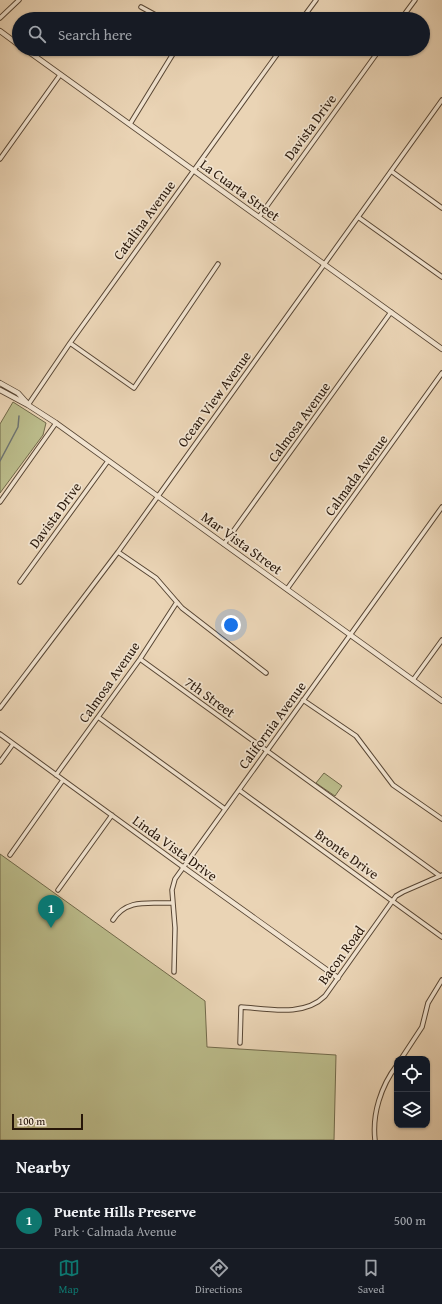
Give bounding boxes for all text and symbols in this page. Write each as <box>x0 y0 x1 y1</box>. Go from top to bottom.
search box <box>12 12 430 56</box>
icon: search <box>26 23 48 45</box>
text: Search here <box>58 24 132 45</box>
street label: Davista Drive <box>279 89 341 164</box>
street label: La Cuarta Street <box>196 154 284 226</box>
street label: Catalina Avenue <box>108 176 180 264</box>
street label: Ocean View Avenue <box>172 346 256 451</box>
street label: Calmosa Avenue <box>263 377 335 466</box>
street label: Calmada Avenue <box>320 430 393 520</box>
street label: Davista Drive <box>24 477 86 552</box>
street label: Mar Vista Street <box>197 507 287 579</box>
your location <box>221 615 241 635</box>
street label: Calmosa Avenue <box>74 637 145 727</box>
street label: 7th Street <box>181 672 239 722</box>
street label: California Avenue <box>233 677 311 773</box>
street label: Linda Vista Drive <box>128 810 222 886</box>
street label: Bronte Drive <box>311 824 383 884</box>
pin: 1 <box>38 895 64 928</box>
street label: Bacon Road <box>313 921 369 988</box>
map controls <box>394 1056 430 1128</box>
button: locate <box>394 1056 430 1092</box>
button: layers <box>394 1092 430 1128</box>
scale bar <box>12 1112 83 1131</box>
text: 100 m <box>18 1113 45 1129</box>
text: Nearby <box>16 1154 70 1179</box>
text: Puente Hills Preserve <box>54 1201 196 1222</box>
text: 1 <box>26 1211 32 1230</box>
text: 500 m <box>394 1211 426 1230</box>
text: Park · Calmada Avenue <box>54 1222 177 1241</box>
tab: Map <box>58 1257 80 1297</box>
tab: Directions <box>195 1257 242 1297</box>
tab: Saved <box>358 1257 384 1297</box>

